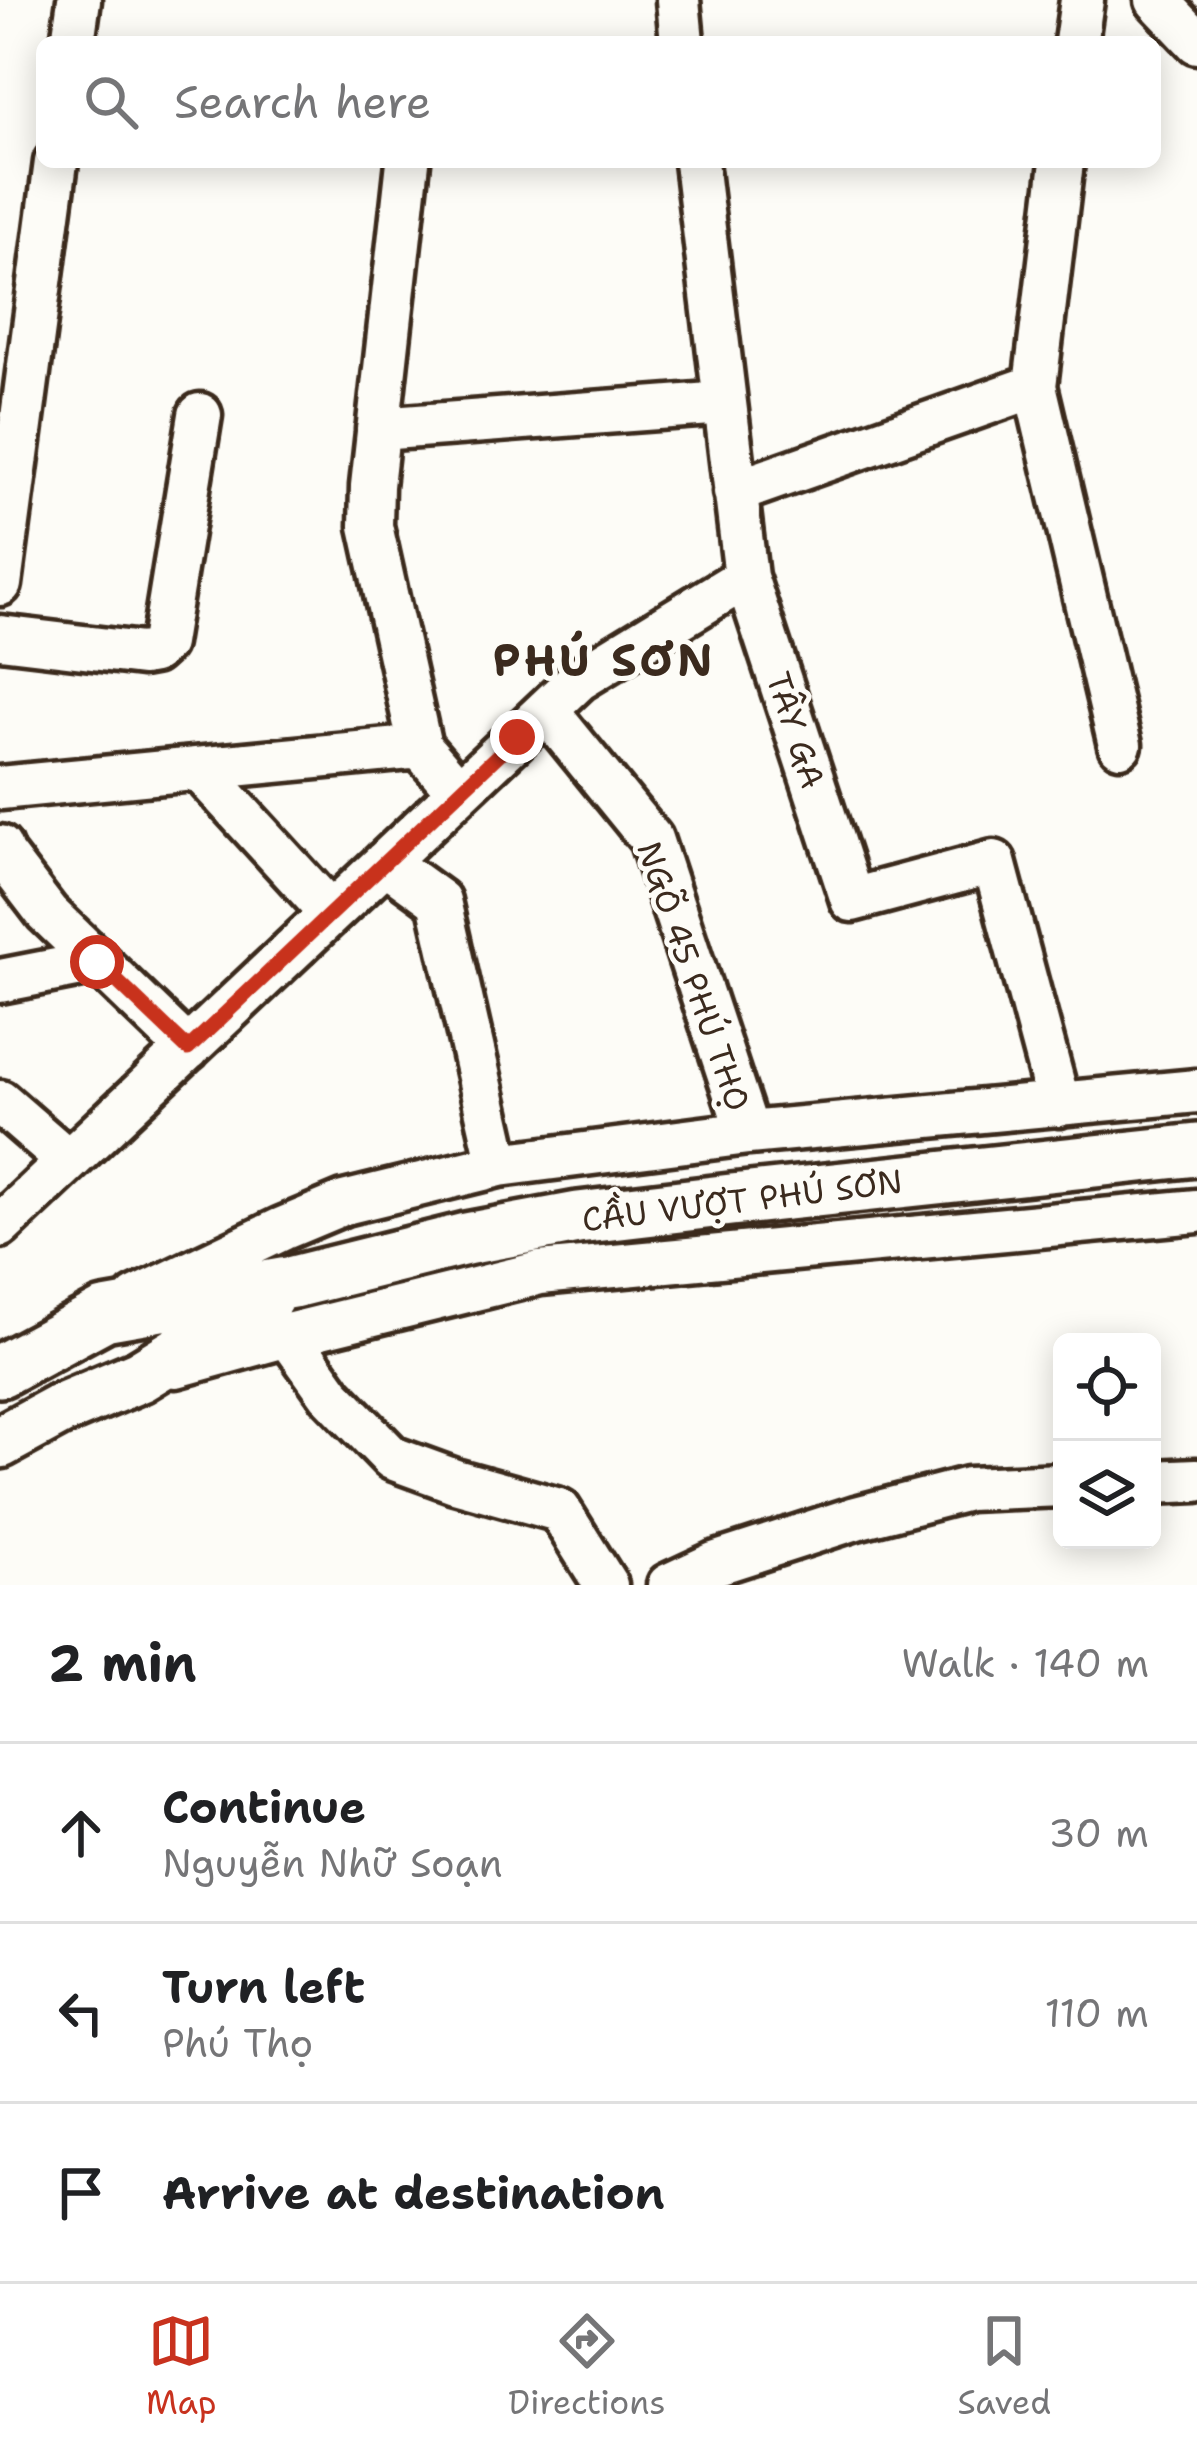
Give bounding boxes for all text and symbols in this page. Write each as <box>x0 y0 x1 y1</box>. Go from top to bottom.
search box <box>36 36 1161 168</box>
icon: search <box>78 69 144 135</box>
text: Search here <box>174 72 431 132</box>
district label: PHÚ SƠN <box>492 630 716 690</box>
street label: TÂY GA <box>756 666 835 794</box>
route end <box>490 710 544 764</box>
street label: NGÕ 45 PHÚ THỌ <box>626 835 761 1117</box>
route start <box>70 935 124 989</box>
street label: CẦU VƯỢT PHÚ SƠN <box>579 1156 905 1242</box>
map controls <box>1053 1333 1161 1549</box>
button: locate <box>1053 1333 1161 1441</box>
button: layers <box>1053 1441 1161 1549</box>
text: 2 min <box>48 1629 197 1697</box>
text: Walk · 140 m <box>901 1637 1149 1689</box>
text: Continue <box>162 1777 366 1837</box>
icon: ahead <box>48 1800 114 1866</box>
text: 30 m <box>1048 1807 1149 1859</box>
text: Nguyễn Nhữ Soạn <box>162 1837 503 1889</box>
text: Turn left <box>162 1957 365 2017</box>
icon: left <box>48 1980 114 2046</box>
text: 110 m <box>1045 1987 1149 2039</box>
text: Phú Thọ <box>162 2017 313 2069</box>
icon: arrive <box>48 2160 114 2226</box>
text: Arrive at destination <box>162 2163 665 2223</box>
tab: Map <box>146 2308 217 2425</box>
tab: Directions <box>508 2308 666 2425</box>
tab: Saved <box>957 2308 1051 2425</box>

